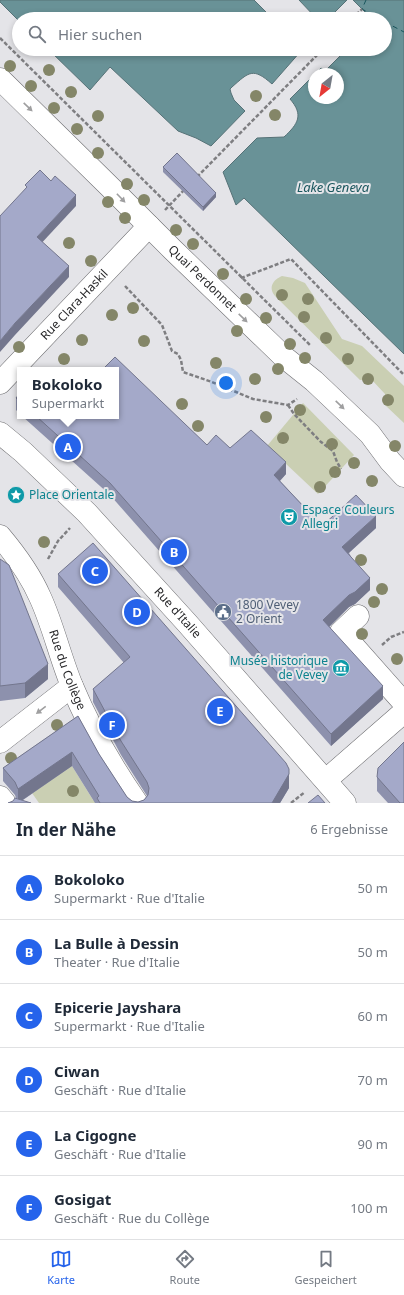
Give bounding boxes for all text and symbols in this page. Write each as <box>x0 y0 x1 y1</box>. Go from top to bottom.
search box <box>12 12 392 56</box>
icon: search <box>26 23 48 45</box>
text: Hier suchen <box>58 24 142 44</box>
north arrow <box>308 68 344 104</box>
one-way arrow <box>23 102 33 112</box>
water label: Lake Geneva <box>297 178 370 196</box>
one-way arrow <box>116 193 125 202</box>
street label: Quai Perdonnet <box>165 241 241 315</box>
street label: Rue Clara-Haskil <box>36 265 112 343</box>
one-way arrow <box>239 313 248 322</box>
popup <box>17 367 119 419</box>
your location <box>216 373 236 393</box>
text: Bokoloko <box>32 374 102 394</box>
text: Supermarkt <box>32 394 104 412</box>
one-way arrow <box>335 400 345 410</box>
pin: A <box>55 432 81 462</box>
place icon: Place Orientale <box>6 485 26 505</box>
place label: Place Orientale <box>29 486 115 503</box>
place label: Espace Couleurs Allegri <box>302 501 395 532</box>
theatre icon: Espace Couleurs Allegri <box>279 507 299 527</box>
pin: B <box>161 537 187 567</box>
pin: C <box>82 556 108 586</box>
street label: Rue d'Italie <box>151 583 206 642</box>
place label: 1800 Vevey 2 Orient <box>236 596 300 627</box>
pin: D <box>124 597 150 627</box>
public building icon: 1800 Vevey 2 Orient <box>213 602 233 622</box>
street label: Rue du Collège <box>45 627 91 713</box>
place label: Musée historique de Vevey <box>230 652 329 683</box>
museum icon: Musée historique de Vevey <box>331 658 351 678</box>
pin: E <box>207 696 233 726</box>
one-way arrow <box>36 706 47 714</box>
pin: F <box>99 710 125 740</box>
text: In der Nähe <box>16 818 116 841</box>
text: 6 Ergebnisse <box>310 820 388 838</box>
text: Bokoloko <box>54 869 125 889</box>
text: A <box>25 879 34 897</box>
text: 50 m <box>358 879 388 897</box>
text: Supermarkt · Rue d'Italie <box>54 889 205 907</box>
text: La Bulle à Dessin <box>54 933 179 953</box>
text: B <box>25 943 33 961</box>
text: 50 m <box>358 943 388 961</box>
text: Theater · Rue d'Italie <box>54 953 180 971</box>
text: Epicerie Jayshara <box>54 997 181 1017</box>
text: C <box>25 1007 33 1025</box>
text: 60 m <box>358 1007 388 1025</box>
text: Supermarkt · Rue d'Italie <box>54 1017 205 1035</box>
text: Ciwan <box>54 1061 100 1081</box>
text: D <box>24 1071 34 1089</box>
text: 70 m <box>358 1071 388 1089</box>
text: Geschäft · Rue d'Italie <box>54 1081 186 1099</box>
text: La Cigogne <box>54 1125 136 1145</box>
text: E <box>25 1135 33 1153</box>
text: 90 m <box>358 1135 388 1153</box>
text: Geschäft · Rue d'Italie <box>54 1145 186 1163</box>
text: Gosigat <box>54 1189 111 1209</box>
text: F <box>25 1199 33 1217</box>
text: 100 m <box>350 1199 388 1217</box>
text: Geschäft · Rue du Collège <box>54 1209 210 1227</box>
tab: Karte <box>47 1248 75 1287</box>
tab: Route <box>170 1248 200 1287</box>
tab: Gespeichert <box>295 1248 357 1287</box>

